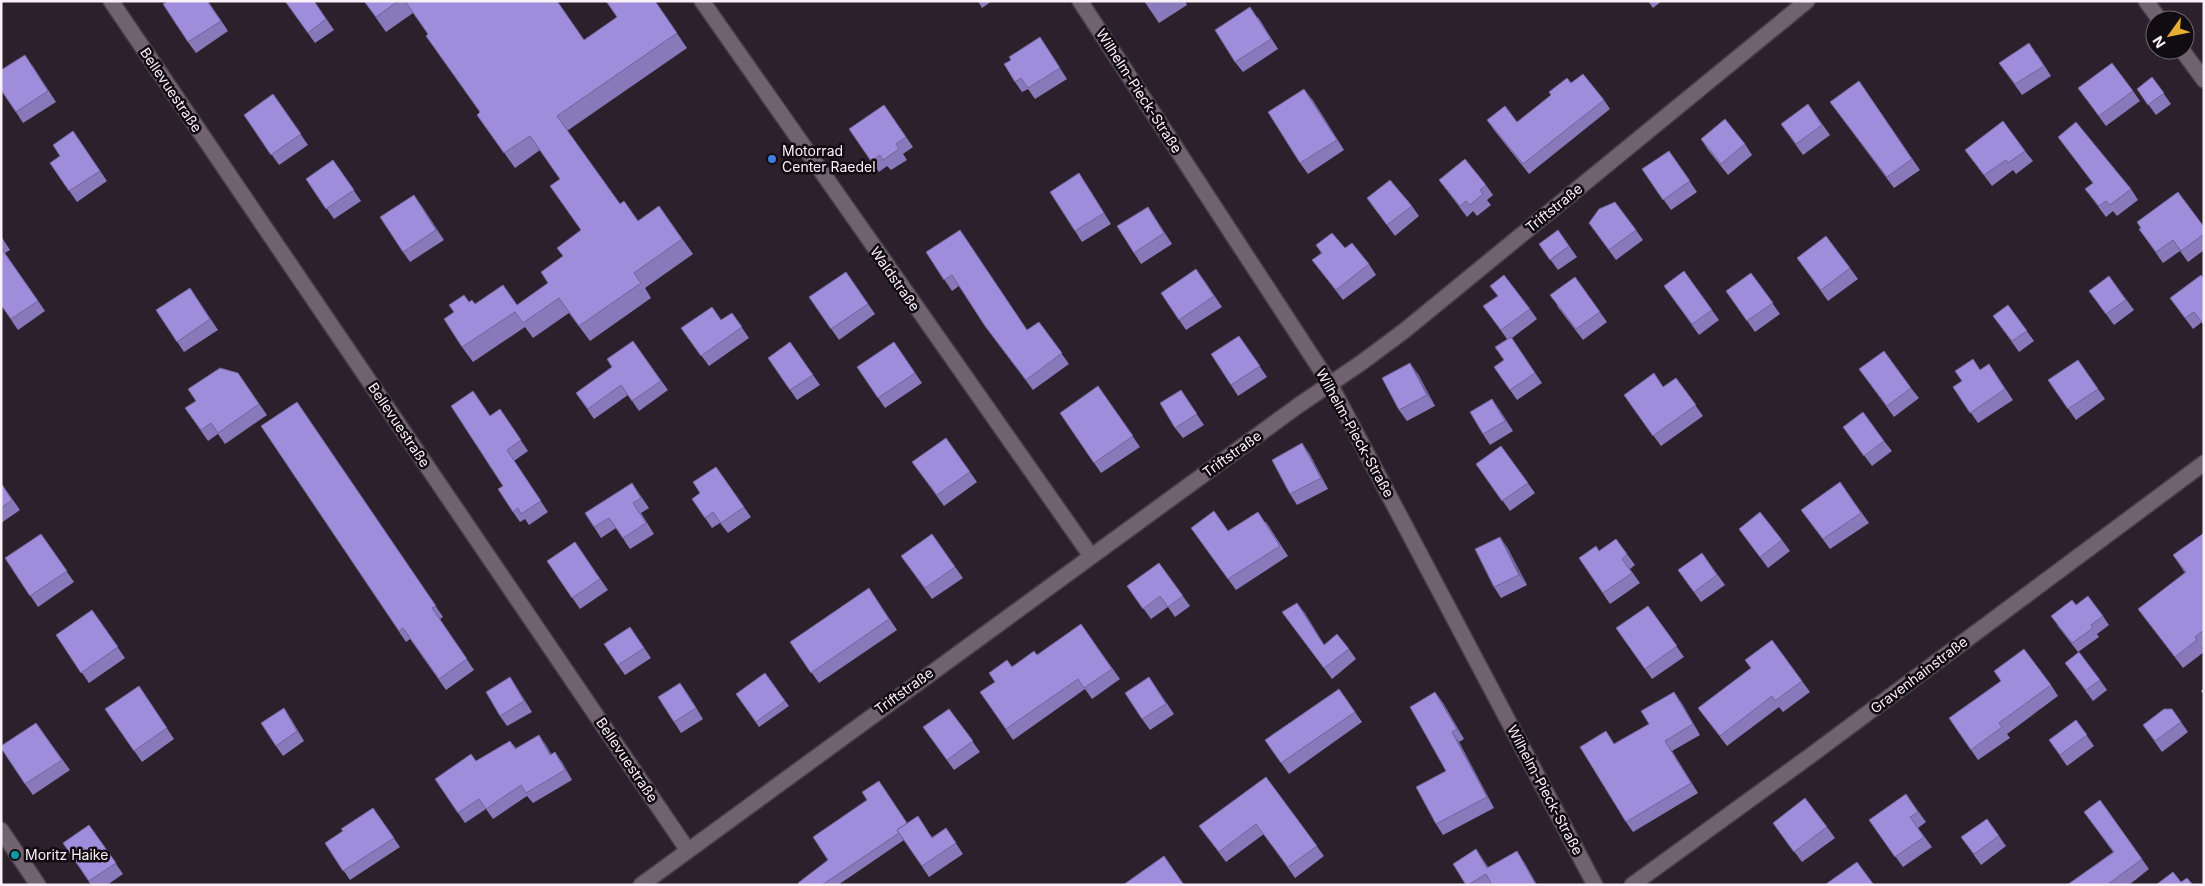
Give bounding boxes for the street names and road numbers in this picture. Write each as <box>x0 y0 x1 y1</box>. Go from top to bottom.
street label: Wilhelm-Pieck-Straße <box>1093 25 1186 156</box>
street label: Bellevuestraße <box>137 44 206 135</box>
street label: Triftstraße <box>1522 180 1586 236</box>
street label: Waldstraße <box>867 243 924 314</box>
street label: Wilhelm-Pieck-Straße <box>1313 365 1398 500</box>
street label: Bellevuestraße <box>365 379 434 470</box>
street label: Triftstraße <box>1199 427 1264 481</box>
street label: Gravenhainstraße <box>1867 633 1971 717</box>
street label: Triftstraße <box>871 664 936 718</box>
street label: Bellevuestraße <box>593 714 662 805</box>
street label: Wilhelm-Pieck-Straße <box>1504 722 1587 858</box>

